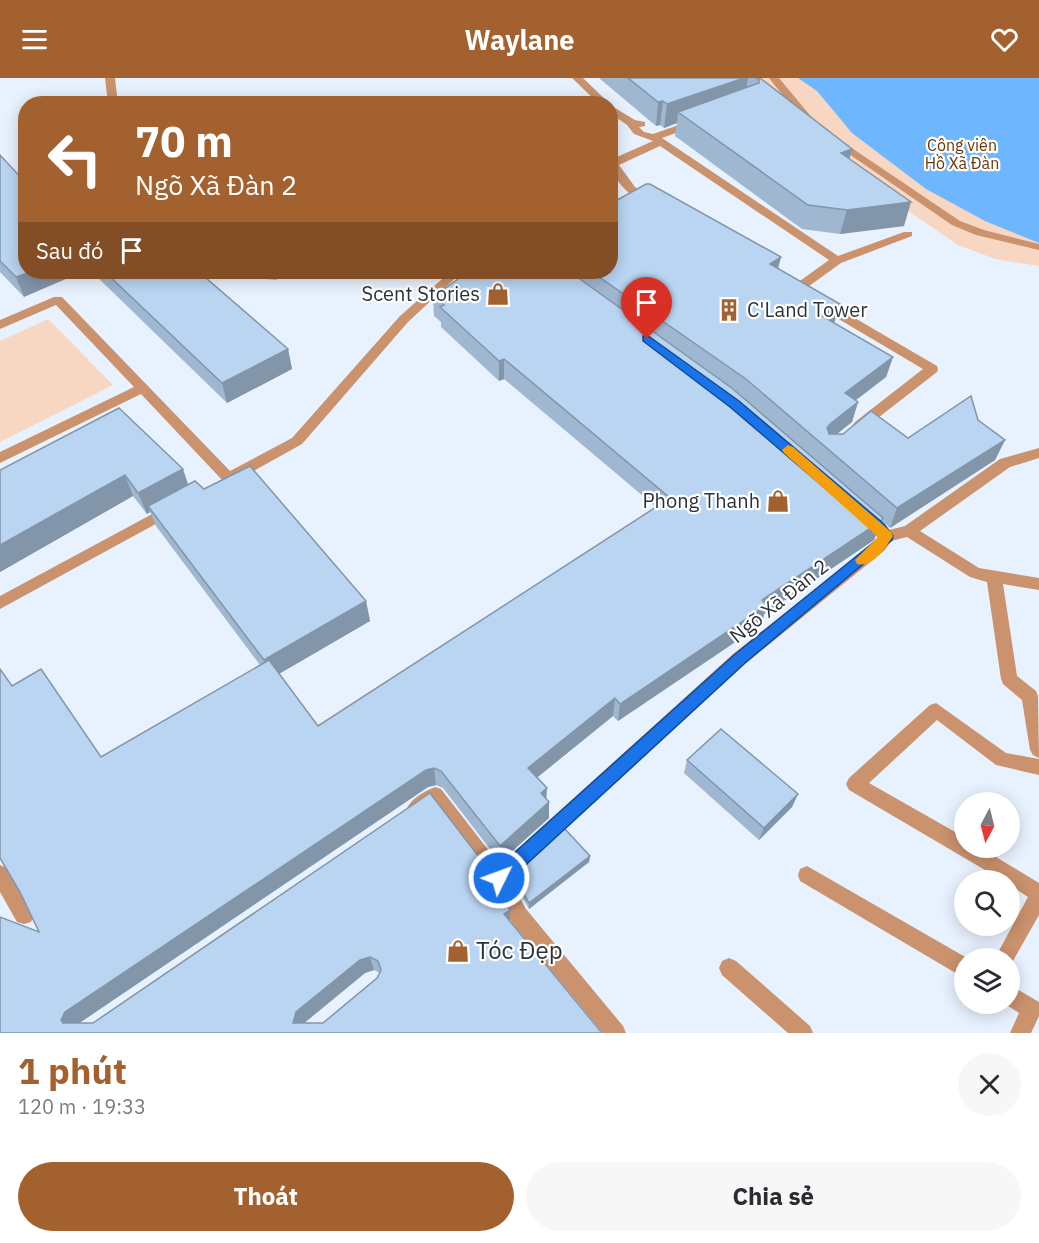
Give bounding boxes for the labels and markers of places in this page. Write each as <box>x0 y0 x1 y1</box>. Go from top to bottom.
pin <box>621 277 672 339</box>
place label: Scent Stories <box>362 280 480 307</box>
shop icon: Scent Stories <box>485 281 511 307</box>
place label: C'Land Tower <box>747 296 868 323</box>
building icon: C'Land Tower <box>716 297 742 323</box>
place label: Phong Thanh <box>642 487 760 514</box>
shop icon: Phong Thanh <box>765 488 791 514</box>
place label: Tóc Đẹp <box>476 934 563 966</box>
shop icon: Tóc Đẹp <box>445 938 471 964</box>

